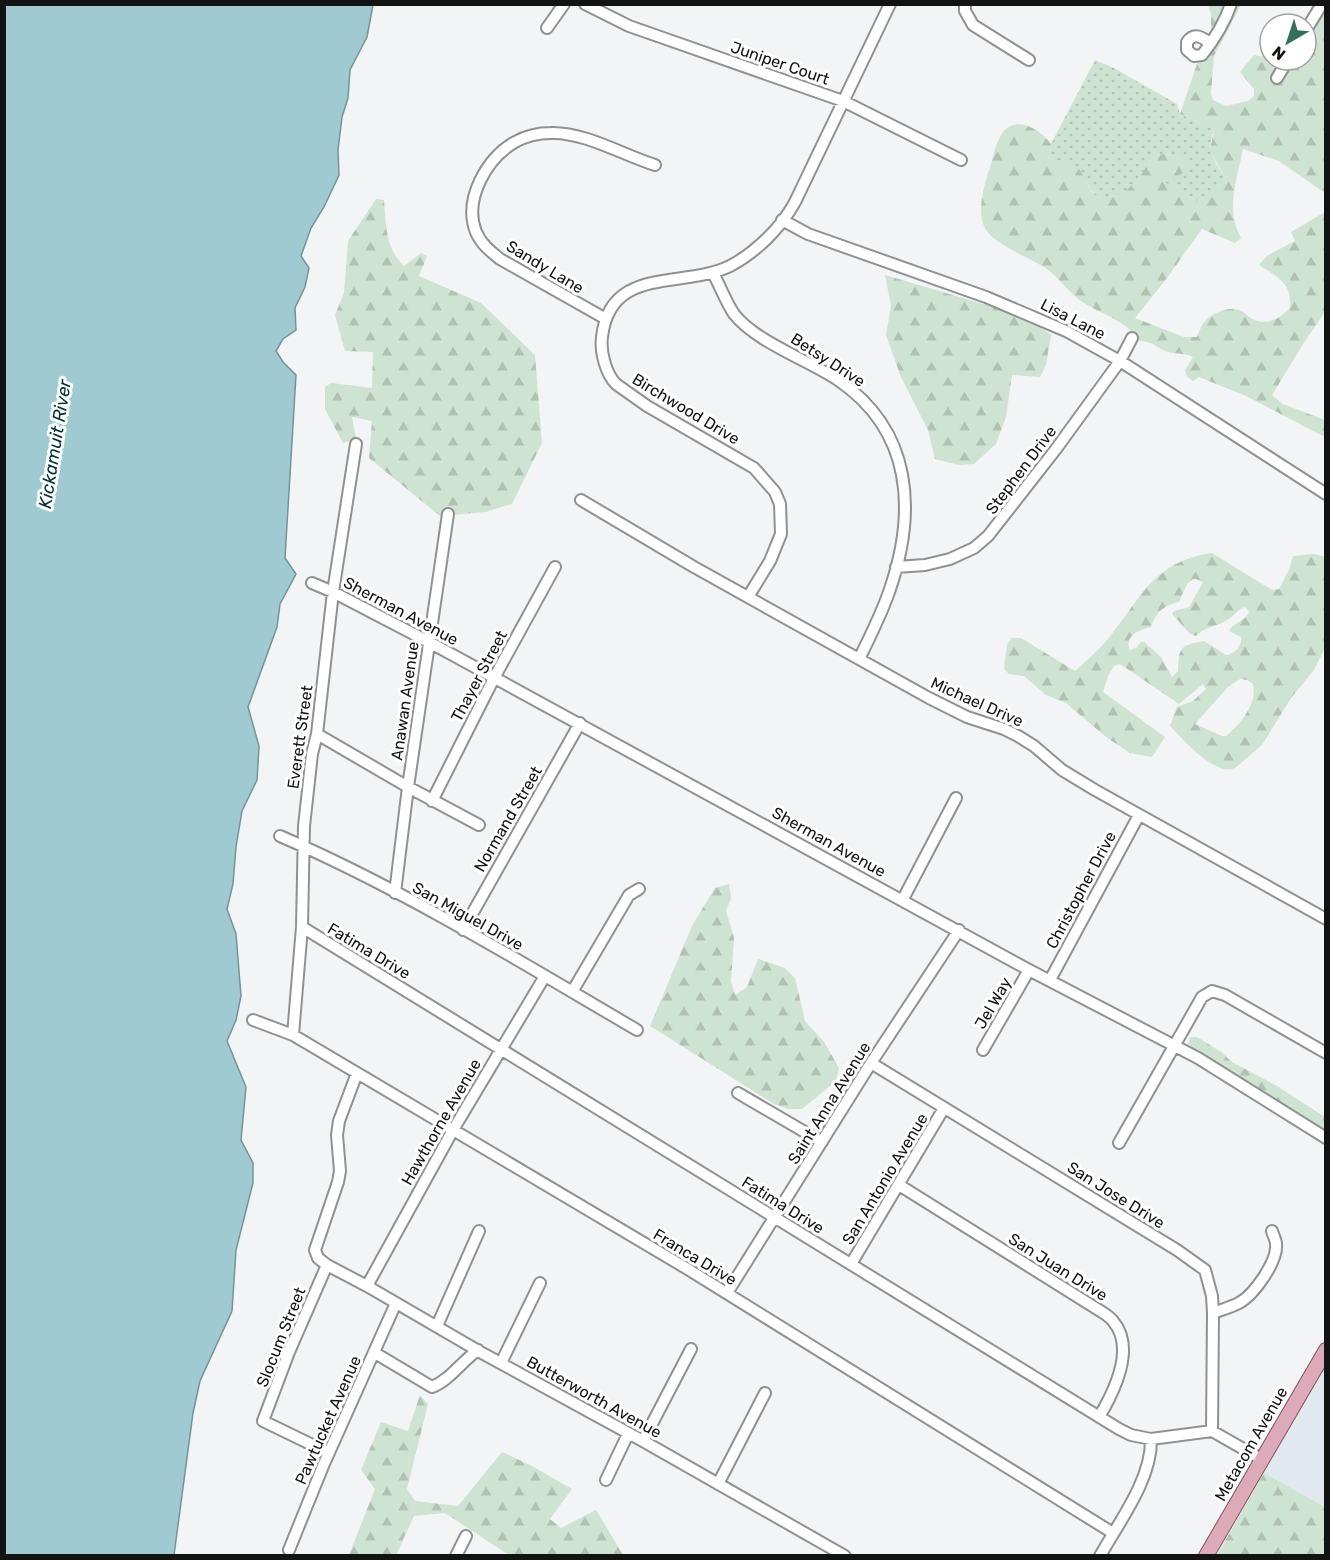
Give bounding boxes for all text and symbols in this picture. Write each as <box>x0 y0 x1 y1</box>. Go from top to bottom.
north arrow <box>1258 12 1318 72</box>
street label: Juniper Court <box>728 37 832 89</box>
text: N <box>1268 42 1289 64</box>
street label: Sandy Lane <box>503 236 587 298</box>
street label: Lisa Lane <box>1037 295 1109 343</box>
street label: Betsy Drive <box>787 329 869 391</box>
street label: Birchwood Drive <box>629 369 743 449</box>
water label: Kickamuit River <box>34 377 76 510</box>
street label: Stephen Drive <box>982 422 1060 518</box>
street label: Sherman Avenue <box>340 573 462 649</box>
street label: Thayer Street <box>447 627 511 725</box>
street label: Anawan Avenue <box>387 640 423 762</box>
street label: Michael Drive <box>928 673 1026 731</box>
street label: Everett Street <box>283 684 317 790</box>
street label: Normand Street <box>470 763 546 875</box>
street label: Sherman Avenue <box>769 803 889 881</box>
street label: Christopher Drive <box>1042 828 1120 952</box>
street label: San Miguel Drive <box>409 878 527 954</box>
street label: Fatima Drive <box>324 919 414 983</box>
street label: Jel Way <box>971 974 1015 1032</box>
street label: Saint Anna Avenue <box>784 1038 874 1168</box>
street label: Hawthorne Avenue <box>397 1056 485 1188</box>
street label: San Antonio Avenue <box>838 1110 932 1248</box>
street label: San Jose Drive <box>1064 1157 1168 1233</box>
street label: Fatima Drive <box>738 1172 828 1238</box>
street label: Franca Drive <box>650 1225 740 1289</box>
street label: San Juan Drive <box>1005 1229 1111 1305</box>
street label: Slocum Street <box>252 1284 310 1390</box>
street label: Butterworth Avenue <box>523 1352 665 1442</box>
street label: Pawtucket Avenue <box>291 1353 365 1487</box>
street label: Metacom Avenue <box>1211 1384 1291 1504</box>

